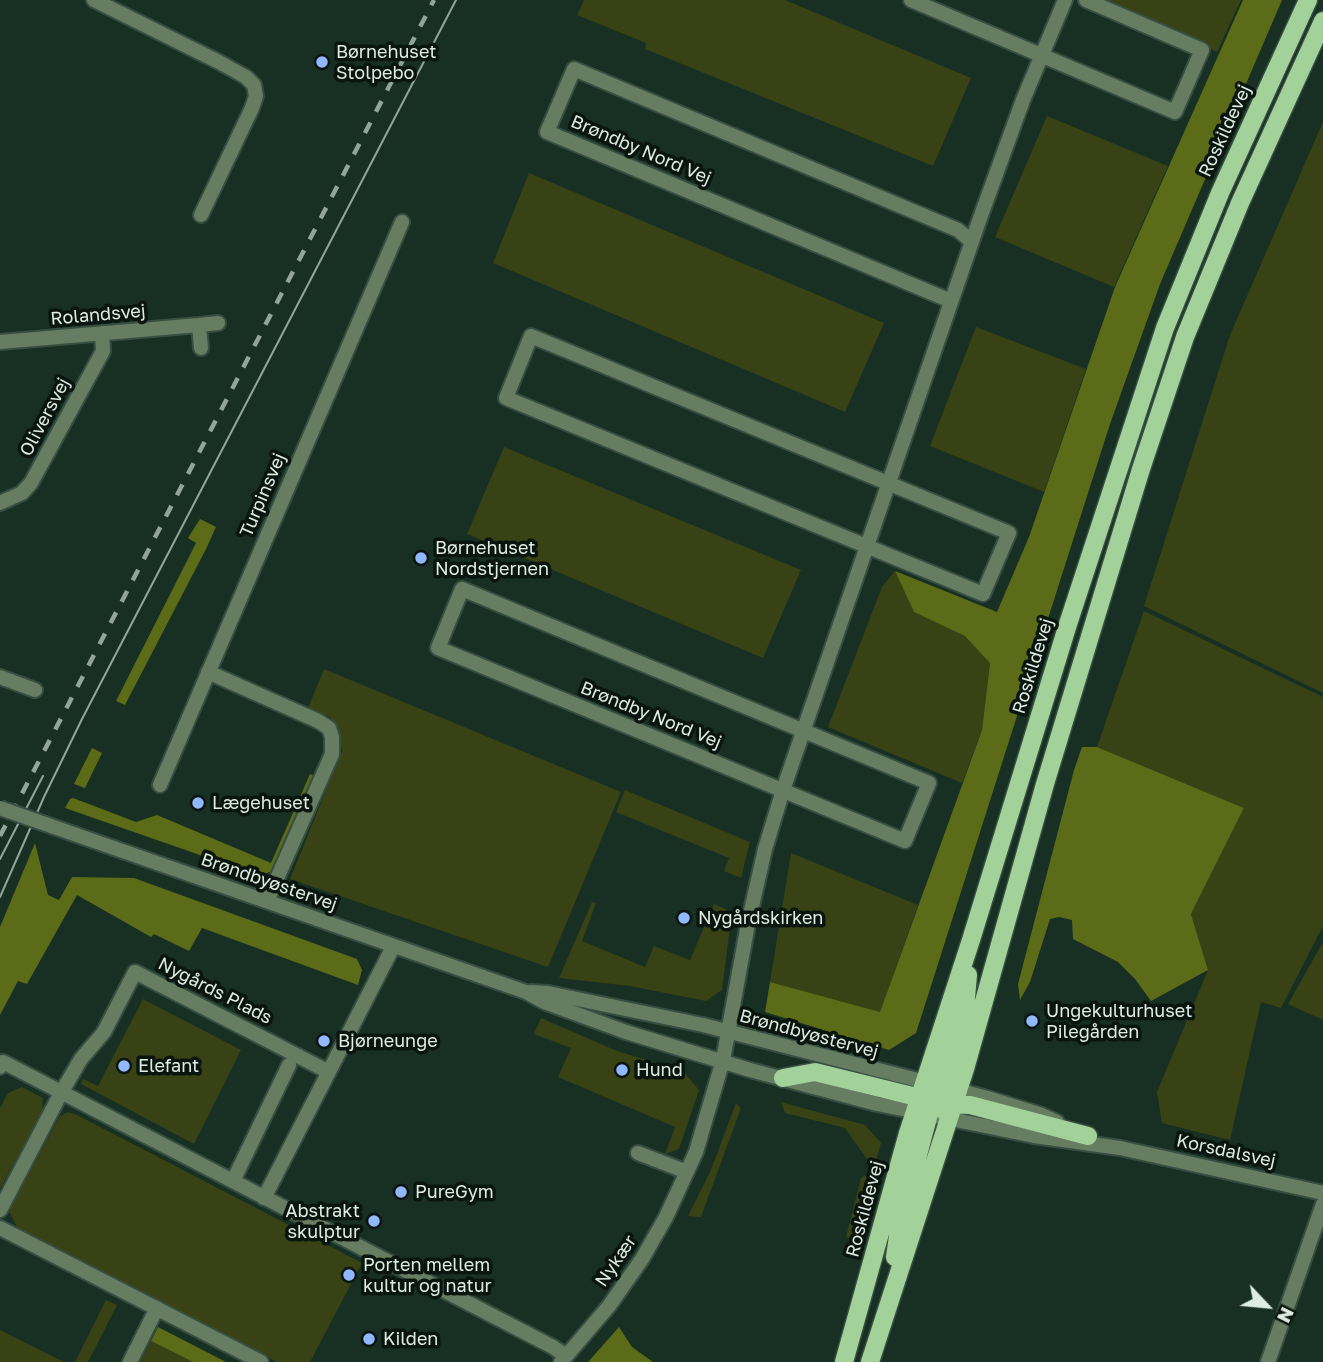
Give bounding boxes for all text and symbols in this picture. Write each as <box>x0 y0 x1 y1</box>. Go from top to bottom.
place label: Børnehuset Stolpebo <box>336 41 437 84</box>
marker: Børnehuset Stolpebo <box>314 54 330 70</box>
street label: Roskildevej <box>1194 82 1256 180</box>
street label: Brøndby Nord Vej <box>568 111 714 189</box>
street label: Rolandsvej <box>50 300 146 330</box>
street label: Oliversvej <box>15 374 75 460</box>
street label: Turpinsvej <box>236 450 290 540</box>
place label: Børnehuset Nordstjernen <box>435 537 549 580</box>
marker: Børnehuset Nordstjernen <box>413 550 429 566</box>
street label: Roskildevej <box>1008 615 1058 717</box>
street label: Brøndby Nord Vej <box>577 677 725 753</box>
place label: Lægehuset <box>212 792 310 814</box>
marker: Lægehuset <box>190 795 206 811</box>
street label: Brøndbyøstervej <box>198 849 340 915</box>
place label: Nygårdskirken <box>698 907 823 929</box>
marker: Nygårdskirken <box>676 910 692 926</box>
street label: Nygårds Plads <box>154 953 276 1029</box>
place label: Ungekulturhuset Pilegården <box>1046 1000 1192 1042</box>
street label: Brøndbyøstervej <box>737 1005 881 1063</box>
marker: Ungekulturhuset Pilegården <box>1024 1013 1040 1029</box>
place label: Bjørneunge <box>338 1030 438 1052</box>
marker: Bjørneunge <box>316 1033 332 1049</box>
place label: Elefant <box>138 1055 199 1077</box>
marker: Elefant <box>116 1058 132 1074</box>
place label: Hund <box>636 1059 683 1081</box>
marker: Hund <box>614 1062 630 1078</box>
street label: Korsdalsvej <box>1174 1130 1278 1172</box>
street label: Roskildevej <box>842 1158 888 1260</box>
place label: PureGym <box>415 1181 494 1203</box>
marker: PureGym <box>393 1184 409 1200</box>
place label: Abstrakt skulptur <box>285 1200 360 1242</box>
marker: Abstrakt skulptur <box>366 1213 382 1229</box>
street label: Nykær <box>591 1231 641 1291</box>
place label: Porten mellem kultur og natur <box>363 1254 492 1296</box>
marker: Porten mellem kultur og natur <box>341 1267 357 1283</box>
north arrow <box>1232 1271 1302 1341</box>
text: N <box>1273 1304 1300 1327</box>
place label: Kilden <box>383 1328 438 1350</box>
marker: Kilden <box>361 1331 377 1347</box>

